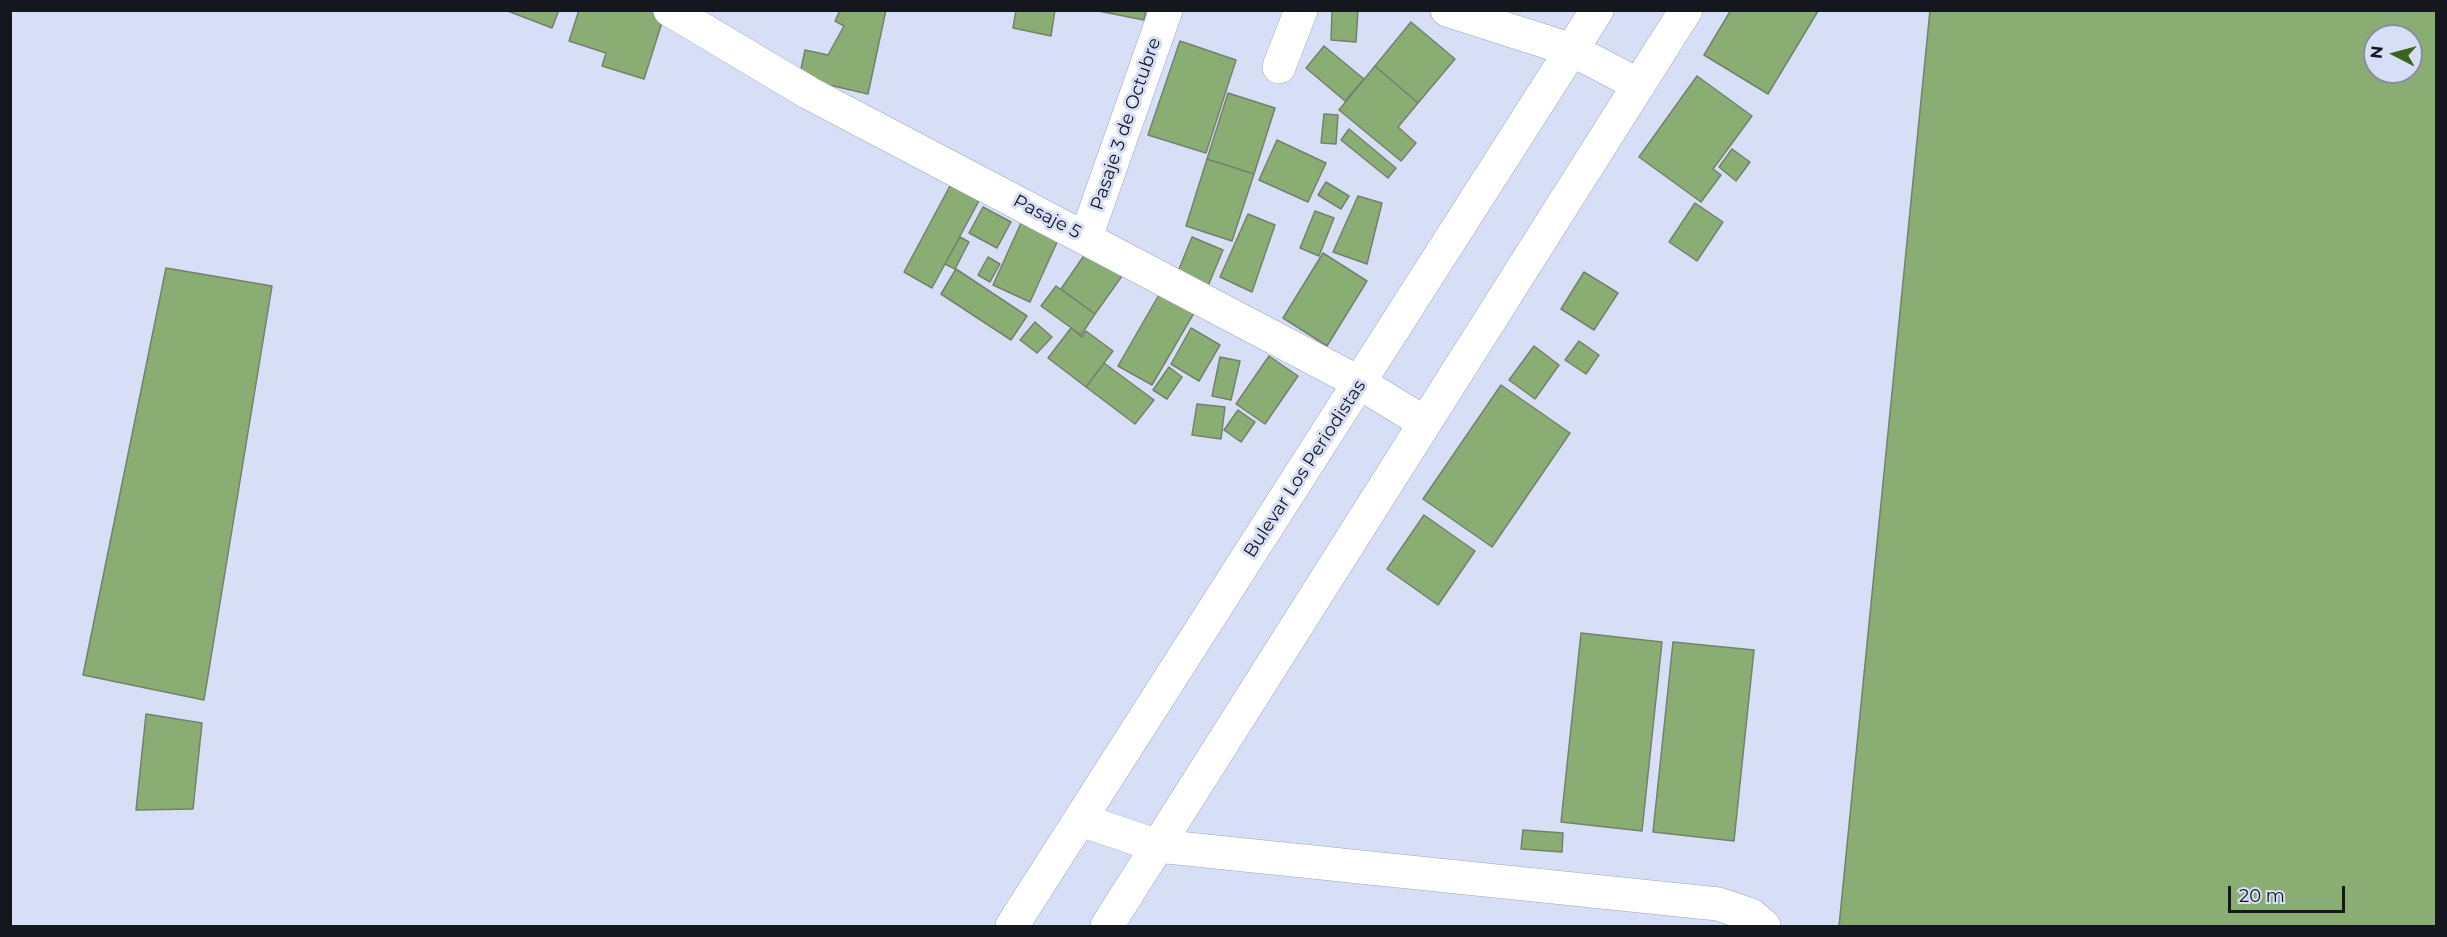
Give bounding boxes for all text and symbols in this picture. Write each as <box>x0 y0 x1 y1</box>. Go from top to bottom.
north arrow <box>2363 24 2423 84</box>
street label: Pasaje 3 de Octubre <box>1086 35 1166 213</box>
text: N <box>2366 45 2387 60</box>
street label: Pasaje 5 <box>1010 190 1084 244</box>
street label: Bulevar Los Periodistas <box>1239 376 1371 562</box>
scale bar <box>2231 874 2348 912</box>
text: 20 m <box>2239 885 2285 907</box>

